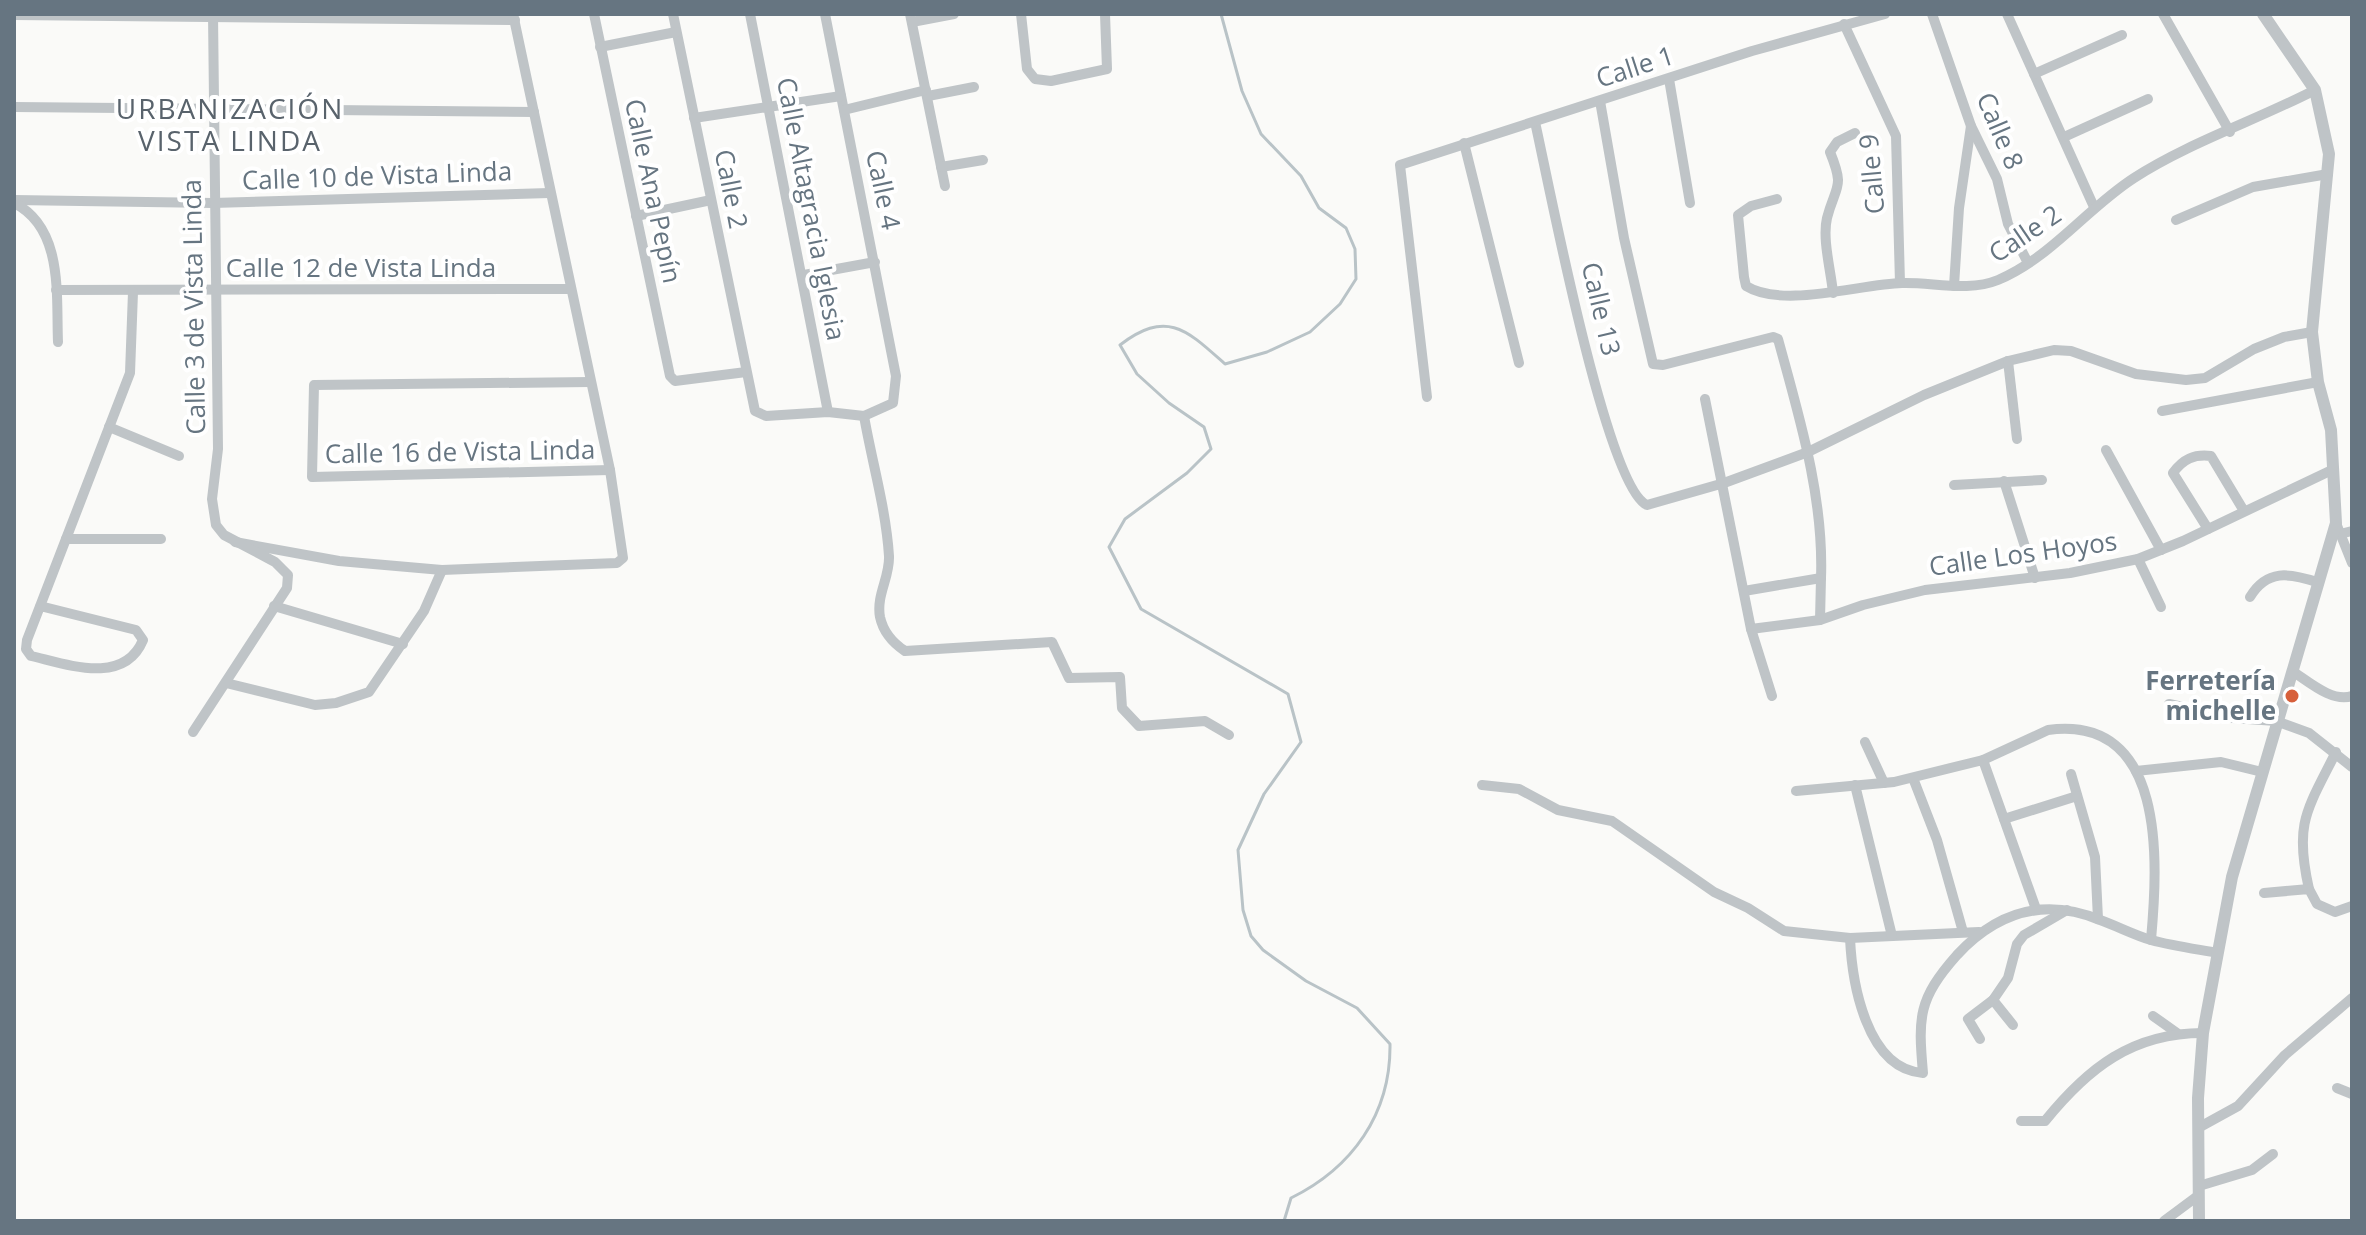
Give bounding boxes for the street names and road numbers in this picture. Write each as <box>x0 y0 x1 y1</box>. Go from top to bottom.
street label: Calle 1 <box>1591 37 1678 96</box>
street label: Calle Altagracia Iglesia <box>769 74 855 343</box>
street label: Calle 8 <box>1969 87 2033 175</box>
street label: Calle Ana Pepín <box>617 95 691 286</box>
street label: Calle 9 <box>1850 133 1892 216</box>
street label: Calle 2 <box>707 146 757 232</box>
street label: Calle 4 <box>858 147 910 233</box>
street label: Calle 10 de Vista Linda <box>241 152 513 198</box>
street label: Calle 3 de Vista Linda <box>173 179 213 435</box>
street label: Calle 2 <box>1981 196 2068 271</box>
street label: Calle 12 de Vista Linda <box>226 249 496 285</box>
street label: Calle 13 <box>1574 258 1630 359</box>
street label: Calle 16 de Vista Linda <box>324 431 595 471</box>
street label: Calle Los Hoyos <box>1927 522 2119 584</box>

